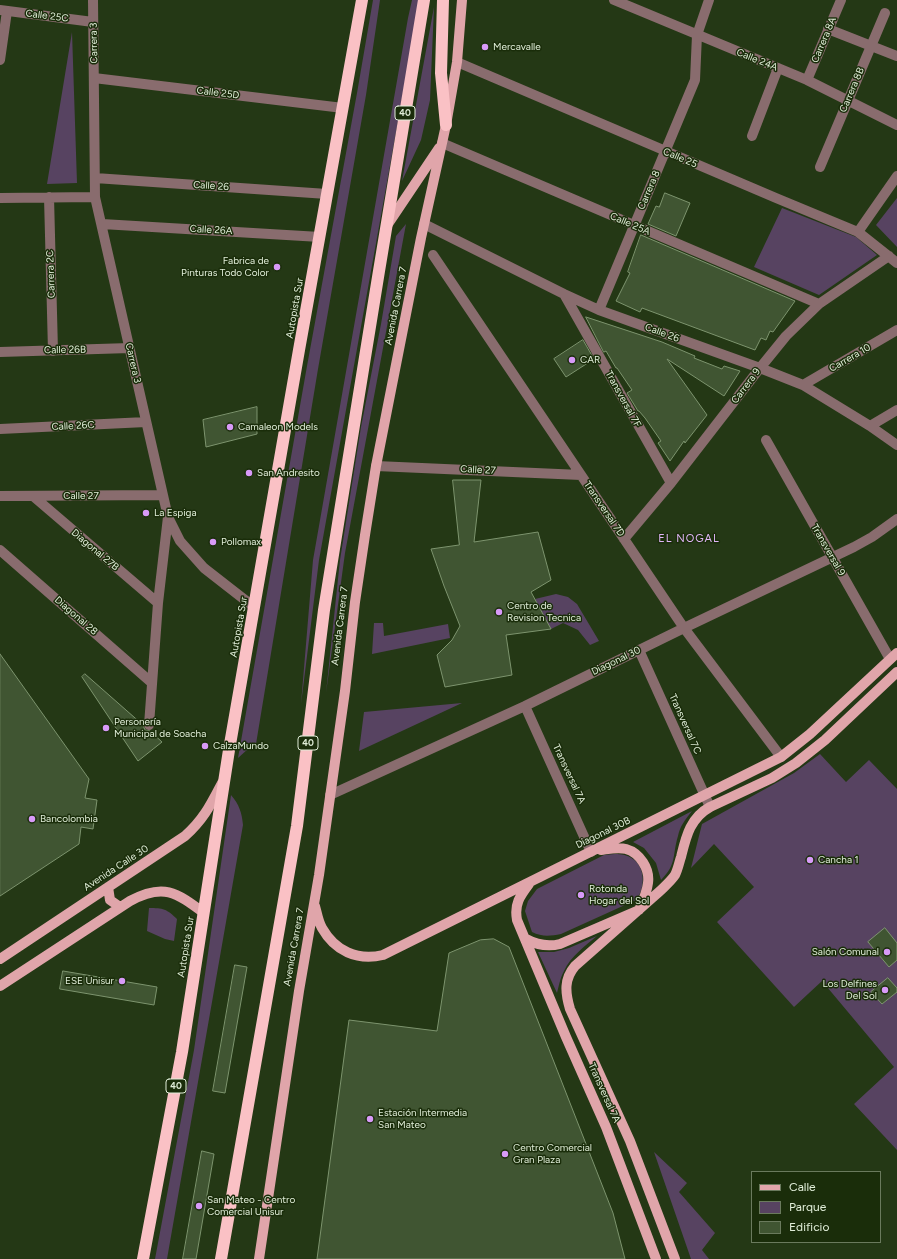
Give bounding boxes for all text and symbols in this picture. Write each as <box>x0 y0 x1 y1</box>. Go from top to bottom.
street label: Calle 25C <box>25 7 69 25</box>
street label: Carrera 8A <box>809 15 839 65</box>
street label: Carrera 3 <box>88 22 100 64</box>
place label: Mercavalle <box>493 41 541 53</box>
marker: Mercavalle <box>480 42 490 52</box>
street label: Calle 24A <box>735 46 779 74</box>
street label: Carrera 8B <box>837 66 867 114</box>
street label: Calle 25D <box>196 84 240 102</box>
road number: 40 <box>395 106 415 120</box>
street label: Calle 25 <box>661 145 699 171</box>
street label: Carrera 8 <box>635 168 663 212</box>
street label: Calle 26 <box>193 179 229 193</box>
street label: Calle 25A <box>608 210 652 238</box>
street label: Calle 26A <box>189 223 233 237</box>
street label: Carrera 2C <box>44 250 58 298</box>
place label: Fabrica de Pinturas Todo Color <box>181 255 269 278</box>
marker: Fabrica de Pinturas Todo Color <box>272 262 282 272</box>
street label: Avenida Carrera 7 <box>383 266 409 346</box>
street label: Autopista Sur <box>284 277 306 339</box>
street label: Calle 26 <box>643 321 681 345</box>
street label: Carrera 10 <box>827 341 873 375</box>
street label: Carrera 3 <box>123 342 143 384</box>
street label: Calle 26B <box>44 344 86 356</box>
place label: CAR <box>580 354 600 366</box>
marker: CAR <box>567 355 577 365</box>
street label: Carrera 9 <box>729 366 763 406</box>
street label: Transversal 7F <box>602 369 644 429</box>
street label: Calle 26C <box>51 419 95 433</box>
place label: Camaleon Models <box>238 421 318 433</box>
marker: Camaleon Models <box>225 422 235 432</box>
street label: Calle 27 <box>460 463 496 477</box>
place label: San Andresito <box>257 467 320 479</box>
marker: San Andresito <box>244 468 254 478</box>
street label: Transversal 7D <box>581 479 627 539</box>
street label: Calle 27 <box>63 490 99 502</box>
place label: La Espiga <box>154 507 197 519</box>
marker: La Espiga <box>141 508 151 518</box>
street label: Transversal 9 <box>808 522 848 578</box>
street label: Diagonal 27B <box>69 527 121 573</box>
district label: EL NOGAL <box>658 532 720 546</box>
place label: Pollomax <box>221 536 261 548</box>
marker: Pollomax <box>208 537 218 547</box>
street label: Avenida Carrera 7 <box>329 586 351 666</box>
street label: Diagonal 28 <box>52 594 100 638</box>
street label: Autopista Sur <box>228 596 250 658</box>
place label: Centro de Revision Tecnica <box>507 600 581 624</box>
marker: Centro de Revision Tecnica <box>494 607 504 617</box>
street label: Diagonal 30 <box>589 644 643 678</box>
street label: Transversal 7C <box>666 692 704 756</box>
place label: Personería Municipal de Soacha <box>114 716 206 740</box>
marker: Personería Municipal de Soacha <box>101 723 111 733</box>
road number: 40 <box>298 736 318 750</box>
place label: CalzaMundo <box>213 740 269 752</box>
marker: CalzaMundo <box>200 741 210 751</box>
street label: Transversal 7A <box>550 742 588 806</box>
place label: Bancolombia <box>40 813 98 825</box>
marker: Bancolombia <box>27 814 37 824</box>
street label: Diagonal 30B <box>574 815 632 851</box>
street label: Avenida Calle 30 <box>81 843 151 893</box>
place label: Cancha 1 <box>818 854 859 866</box>
marker: Cancha 1 <box>805 855 815 865</box>
place label: Rotonda Hogar del Sol <box>589 883 649 906</box>
marker: Rotonda Hogar del Sol <box>576 890 586 900</box>
street label: Avenida Carrera 7 <box>281 907 307 987</box>
street label: Autopista Sur <box>175 916 197 978</box>
place label: Salón Comunal <box>812 946 879 958</box>
marker: Salón Comunal <box>882 947 892 957</box>
place label: ESE Unisur <box>65 975 114 987</box>
marker: ESE Unisur <box>117 976 127 986</box>
place label: Los Delfines Del Sol <box>823 978 877 1002</box>
marker: Los Delfines Del Sol <box>880 985 890 995</box>
street label: Transversal 7A <box>585 1061 623 1125</box>
road number: 40 <box>166 1079 186 1093</box>
place label: Estación Intermedia San Mateo <box>378 1107 467 1130</box>
marker: Estación Intermedia San Mateo <box>365 1114 375 1124</box>
place label: Centro Comercial Gran Plaza <box>513 1142 592 1166</box>
marker: Centro Comercial Gran Plaza <box>500 1149 510 1159</box>
legend <box>751 1171 881 1243</box>
text: Calle <box>789 1180 816 1194</box>
place label: San Mateo - Centro Comercial Unisur <box>207 1194 295 1218</box>
text: Parque <box>789 1200 826 1214</box>
marker: San Mateo - Centro Comercial Unisur <box>194 1201 204 1211</box>
text: Edificio <box>789 1220 829 1234</box>

